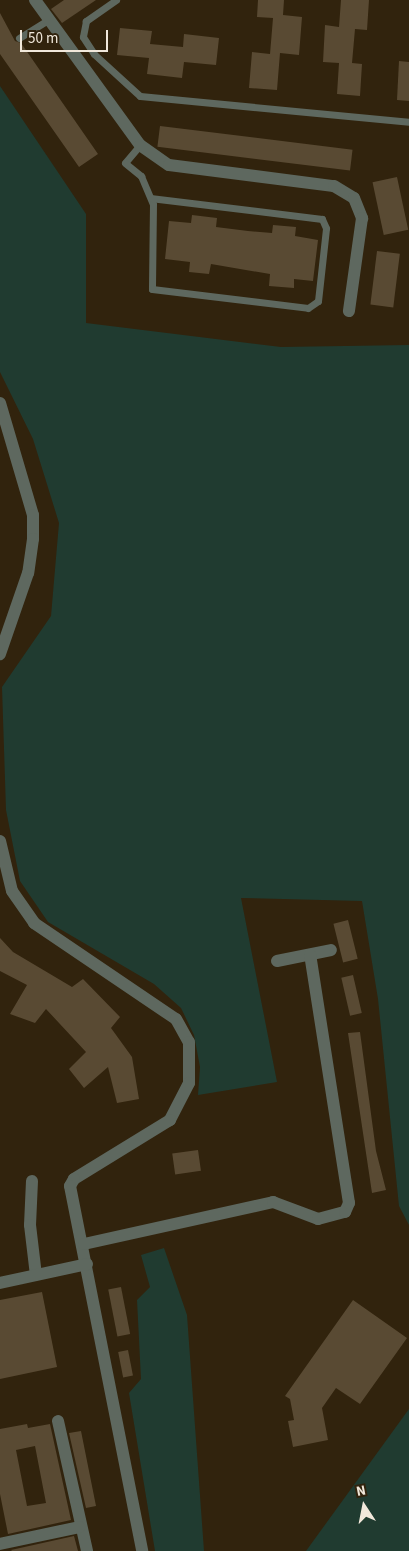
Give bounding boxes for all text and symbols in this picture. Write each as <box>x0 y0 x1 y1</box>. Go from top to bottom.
scale bar <box>22 20 110 52</box>
text: 50 m <box>28 28 58 49</box>
north arrow <box>339 1481 389 1531</box>
text: N <box>355 1481 368 1502</box>

